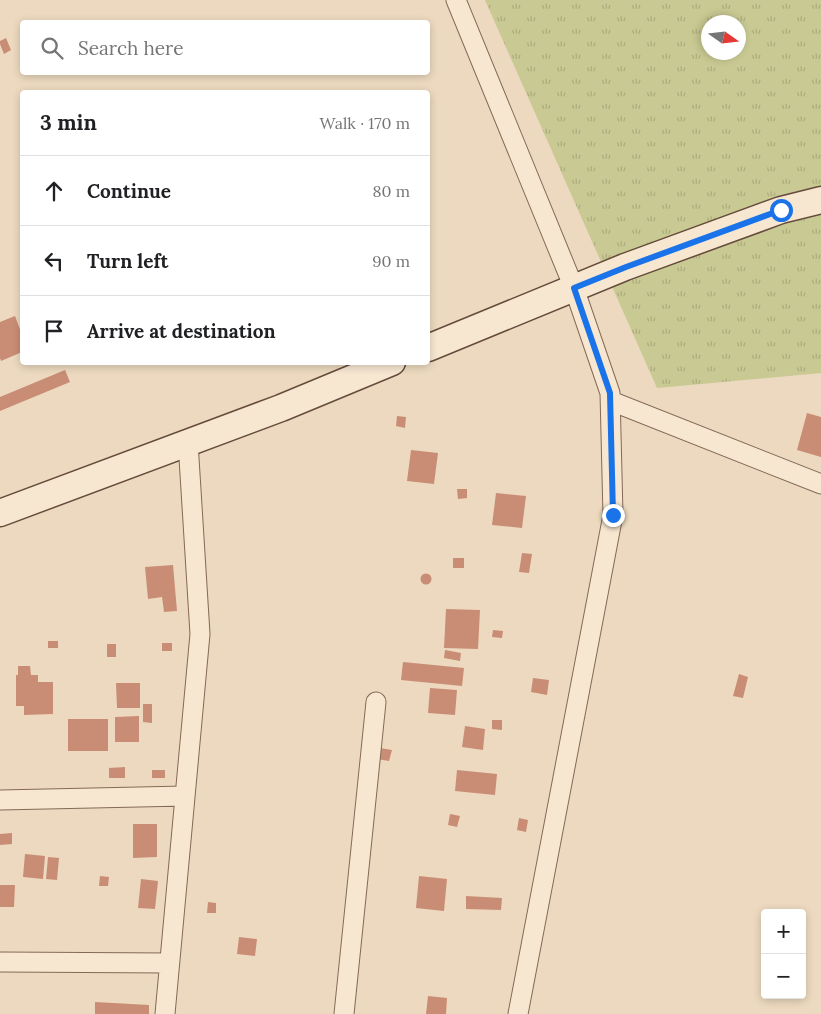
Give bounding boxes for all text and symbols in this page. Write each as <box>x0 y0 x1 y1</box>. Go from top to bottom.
north arrow <box>701 15 746 60</box>
search box <box>20 20 430 75</box>
icon: search <box>38 34 66 62</box>
text: Search here <box>78 36 184 60</box>
text: 3 min <box>40 109 97 136</box>
text: Walk · 170 m <box>319 113 410 133</box>
icon: ahead <box>40 177 68 205</box>
text: Continue <box>87 179 171 203</box>
text: 80 m <box>373 181 410 201</box>
route start <box>770 199 793 222</box>
icon: left <box>40 247 68 275</box>
text: Turn left <box>87 249 168 273</box>
text: 90 m <box>372 251 410 271</box>
icon: arrive <box>40 317 68 345</box>
text: Arrive at destination <box>87 319 276 343</box>
route end <box>602 504 625 527</box>
map controls <box>761 909 806 999</box>
button: + <box>761 909 806 954</box>
button: − <box>761 954 806 999</box>

